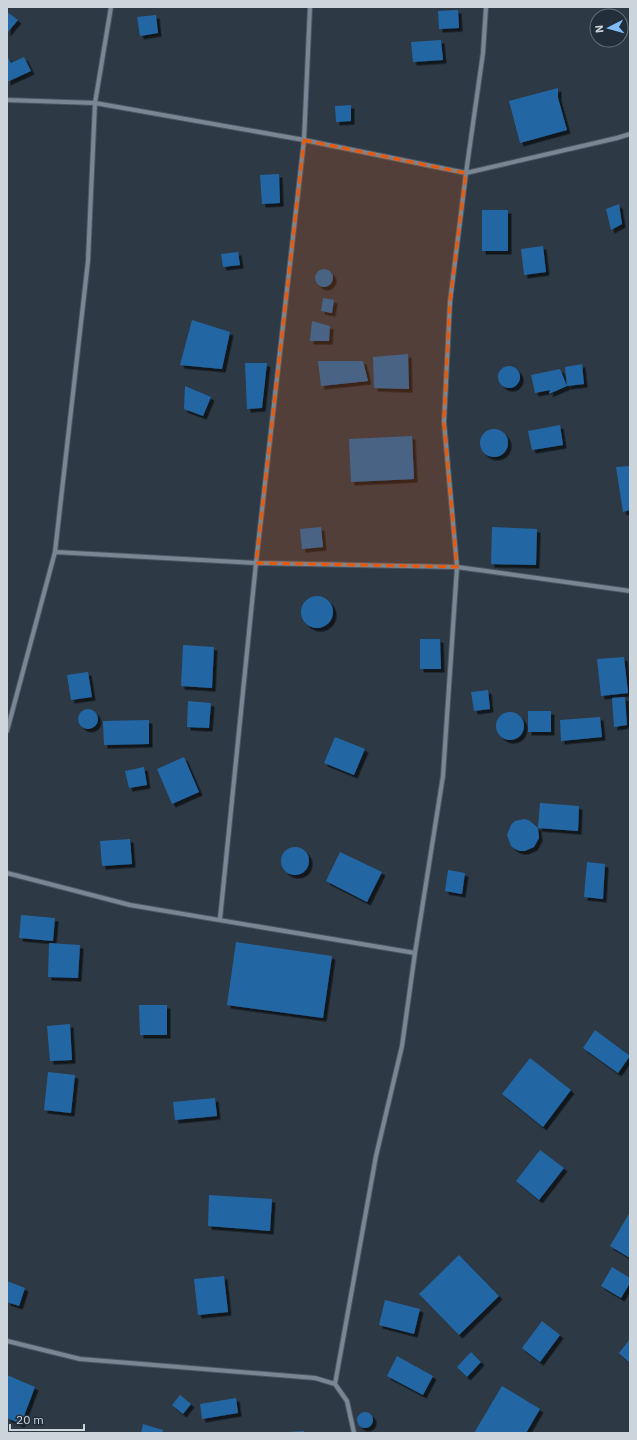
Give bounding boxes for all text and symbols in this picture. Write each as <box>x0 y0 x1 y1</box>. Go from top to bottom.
north arrow <box>589 8 629 48</box>
text: N <box>592 24 606 34</box>
scale bar <box>10 1406 84 1432</box>
text: 20 m <box>16 1412 44 1427</box>

